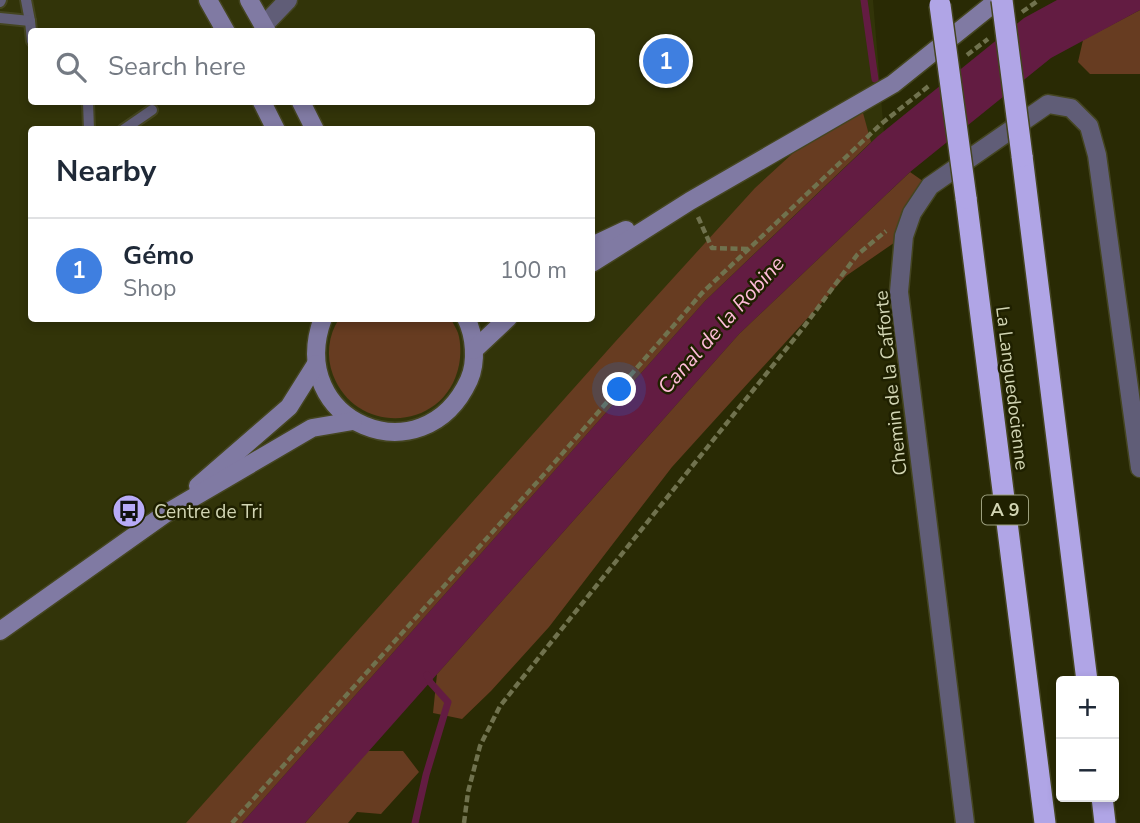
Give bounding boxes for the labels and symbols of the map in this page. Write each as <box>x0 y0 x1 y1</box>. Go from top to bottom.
pin: 1 <box>643 35 689 87</box>
water label: Canal de la Robine <box>651 250 791 400</box>
street label: Chemin de la Cafforte <box>868 289 914 477</box>
street label: La Languedocienne <box>989 305 1035 472</box>
your location <box>602 372 636 406</box>
bus stop icon: Centre de Tri <box>110 492 148 530</box>
road number: A 9 <box>982 496 1028 524</box>
place label: Centre de Tri <box>154 499 263 525</box>

